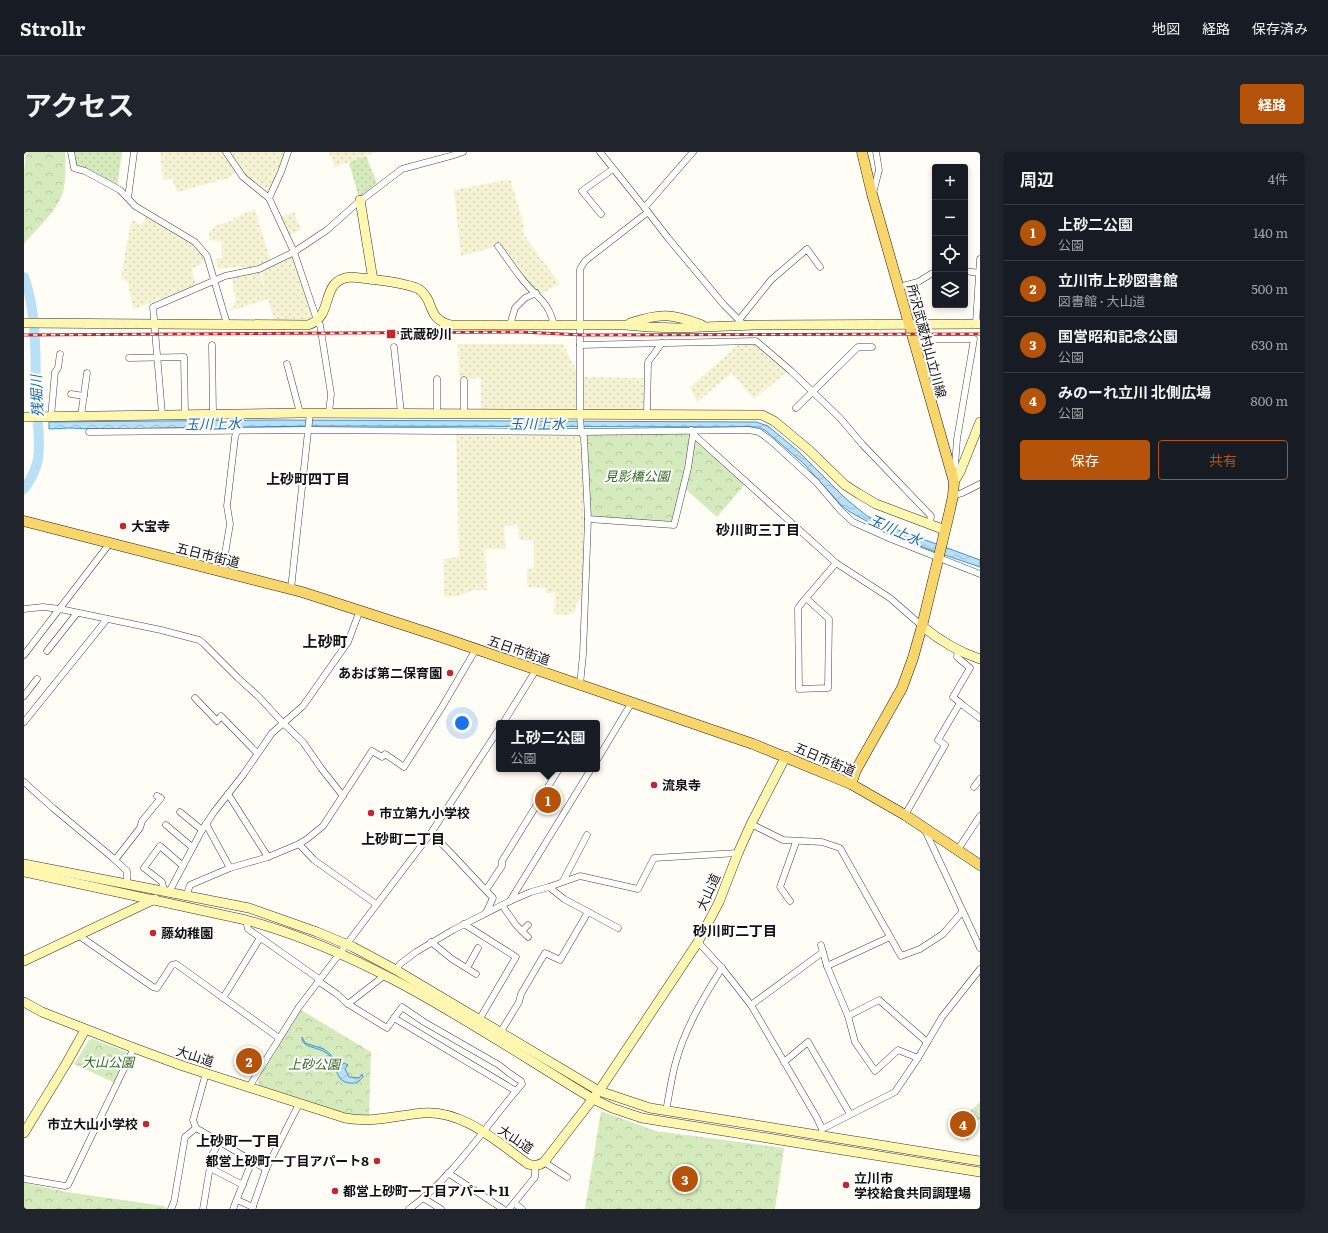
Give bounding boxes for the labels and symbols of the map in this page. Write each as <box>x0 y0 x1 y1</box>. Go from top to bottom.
street label: 所沢武蔵村山立川線 <box>903 282 952 400</box>
place label: 武蔵砂川 <box>400 324 452 343</box>
marker: 武蔵砂川 <box>385 328 397 340</box>
water label: 残堀川 <box>25 373 47 418</box>
water label: 玉川上水 <box>185 412 243 433</box>
water label: 玉川上水 <box>509 413 567 433</box>
park label: 見影橋公園 <box>604 466 671 485</box>
district label: 上砂町四丁目 <box>266 468 350 488</box>
water label: 玉川上水 <box>866 509 927 550</box>
place label: 大宝寺 <box>131 516 170 535</box>
district label: 砂川町三丁目 <box>716 519 800 539</box>
marker: 大宝寺 <box>118 521 128 531</box>
street label: 五日市街道 <box>174 537 242 572</box>
district label: 上砂町 <box>302 629 348 652</box>
street label: 五日市街道 <box>485 630 553 669</box>
place label: あおば第二保育園 <box>338 663 442 682</box>
marker: あおば第二保育園 <box>445 668 455 678</box>
your location <box>452 713 472 733</box>
street label: 五日市街道 <box>792 737 859 780</box>
place label: 流泉寺 <box>662 775 701 794</box>
marker: 流泉寺 <box>649 780 659 790</box>
pin: 1 <box>535 785 561 815</box>
place label: 市立第九小学校 <box>379 803 470 822</box>
marker: 市立第九小学校 <box>366 808 376 818</box>
district label: 上砂町二丁目 <box>361 828 445 848</box>
street label: 大山道 <box>691 870 724 913</box>
district label: 砂川町二丁目 <box>693 920 777 940</box>
place label: 藤幼稚園 <box>161 923 213 942</box>
marker: 藤幼稚園 <box>148 928 158 938</box>
street label: 大山道 <box>174 1040 217 1071</box>
pin: 2 <box>236 1046 262 1076</box>
park label: 大山公園 <box>82 1052 136 1071</box>
park label: 上砂公園 <box>288 1054 342 1073</box>
pin: 4 <box>950 1109 976 1139</box>
place label: 市立大山小学校 <box>47 1114 138 1133</box>
marker: 市立大山小学校 <box>141 1119 151 1129</box>
street label: 大山道 <box>495 1120 538 1157</box>
district label: 上砂町一丁目 <box>196 1130 280 1150</box>
place label: 都営上砂町一丁目アパート8 <box>206 1151 369 1170</box>
marker: 都営上砂町一丁目アパート8 <box>372 1156 382 1166</box>
pin: 3 <box>672 1164 698 1194</box>
place label: 立川市 学校給食共同調理場 <box>854 1168 971 1202</box>
marker: 立川市 学校給食共同調理場 <box>841 1180 851 1190</box>
place label: 都営上砂町一丁目アパート11 <box>343 1181 510 1200</box>
marker: 都営上砂町一丁目アパート11 <box>330 1186 340 1196</box>

